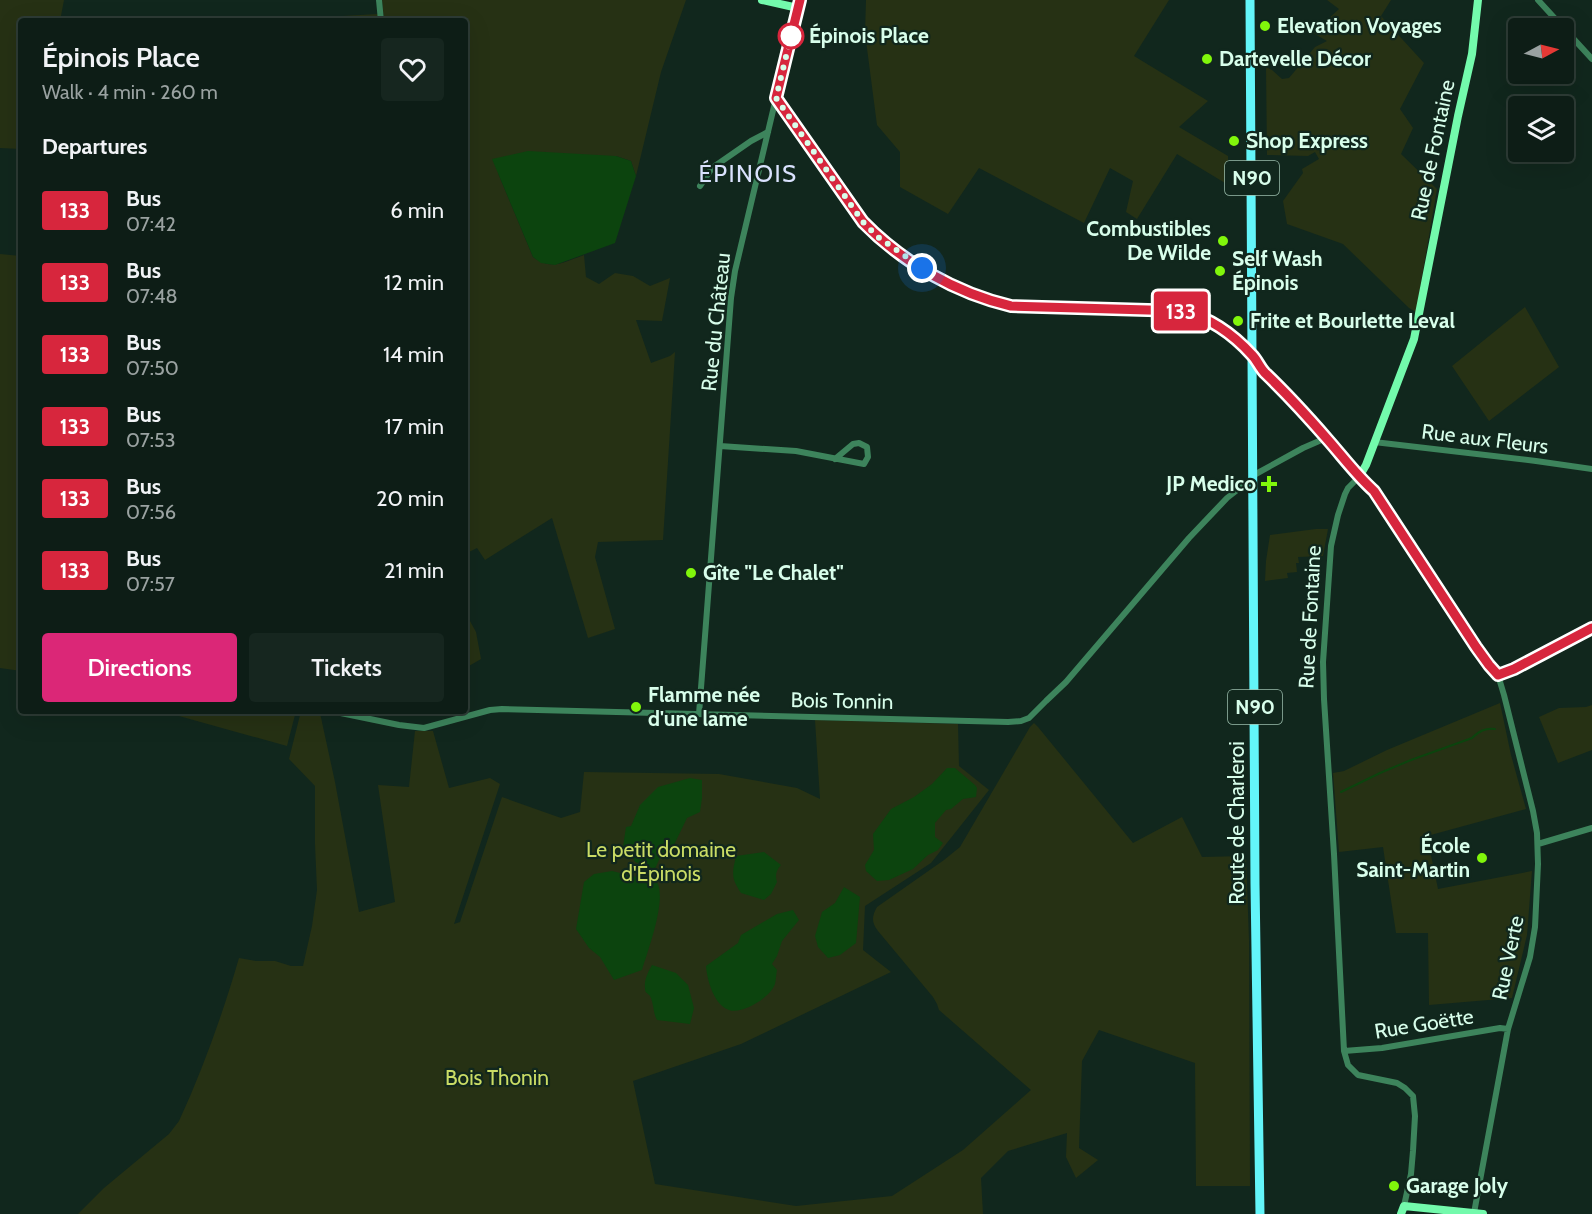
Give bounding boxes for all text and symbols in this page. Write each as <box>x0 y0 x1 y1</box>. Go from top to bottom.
place label: Elevation Voyages <box>1277 13 1442 38</box>
north arrow <box>1508 18 1574 84</box>
map controls <box>1508 18 1574 162</box>
marker: Elevation Voyages <box>1258 19 1272 33</box>
marker: Épinois Place <box>778 23 804 49</box>
place label: Épinois Place <box>809 23 929 48</box>
button: heart <box>381 38 444 101</box>
text: Épinois Place <box>42 40 200 74</box>
place label: Dartevelle Décor <box>1219 46 1371 71</box>
marker: Dartevelle Décor <box>1200 52 1214 66</box>
street label: Rue de Fontaine <box>1405 77 1460 223</box>
text: Walk · 4 min · 260 m <box>42 80 218 104</box>
button: layers <box>1508 96 1574 162</box>
place label: Shop Express <box>1246 128 1368 153</box>
text: Departures <box>42 133 147 160</box>
marker: Shop Express <box>1227 134 1241 148</box>
district label: ÉPINOIS <box>698 159 798 188</box>
road number: N90 <box>1225 161 1279 195</box>
text: Bus <box>126 185 161 212</box>
text: 6 min <box>390 197 444 224</box>
text: 133 <box>60 198 90 223</box>
text: 07:42 <box>126 212 176 236</box>
place label: Combustibles De Wilde <box>1086 216 1211 265</box>
marker: Combustibles De Wilde <box>1216 234 1230 248</box>
place label: Self Wash Épinois <box>1232 246 1323 295</box>
street label: Rue du Château <box>696 251 735 393</box>
your location <box>907 253 937 283</box>
text: Bus <box>126 257 161 284</box>
marker: Self Wash Épinois <box>1213 264 1227 278</box>
text: 12 min <box>384 269 444 296</box>
text: 133 <box>60 270 90 295</box>
text: 07:48 <box>126 284 178 308</box>
line badge: 133 <box>1146 292 1216 330</box>
text: 133 <box>1166 299 1196 324</box>
place label: Frite et Bourlette Leval <box>1250 308 1455 333</box>
marker: Frite et Bourlette Leval <box>1231 314 1245 328</box>
text: Bus <box>126 329 161 356</box>
text: 14 min <box>383 341 444 368</box>
text: 133 <box>60 342 90 367</box>
text: 07:50 <box>126 356 179 380</box>
text: Bus <box>126 401 161 428</box>
text: 17 min <box>385 413 444 440</box>
text: 133 <box>60 414 90 439</box>
street label: Rue aux Fleurs <box>1420 418 1550 459</box>
text: 07:53 <box>126 428 176 452</box>
place label: JP Medico <box>1165 471 1256 496</box>
text: Bus <box>126 473 161 500</box>
marker: JP Medico <box>1260 475 1278 493</box>
text: 20 min <box>376 485 444 512</box>
text: 133 <box>60 486 90 511</box>
text: 07:56 <box>126 500 176 524</box>
text: Bus <box>126 545 161 572</box>
street label: Rue de Fontaine <box>1293 545 1326 689</box>
text: 21 min <box>384 557 444 584</box>
text: 133 <box>60 558 90 583</box>
place label: Gîte "Le Chalet" <box>703 560 844 585</box>
marker: Gîte "Le Chalet" <box>684 566 698 580</box>
text: 07:57 <box>126 572 175 596</box>
button: Directions <box>42 633 237 702</box>
button: Tickets <box>249 633 444 702</box>
place label: Flamme née d'une lame <box>648 682 760 731</box>
street label: Bois Tonnin <box>790 687 894 714</box>
road number: N90 <box>1228 690 1282 724</box>
marker: Flamme née d'une lame <box>629 700 643 714</box>
street label: Route de Charleroi <box>1224 741 1249 905</box>
place label: École Saint-Martin <box>1356 833 1470 882</box>
park label: Le petit domaine d'Épinois <box>586 837 736 886</box>
marker: École Saint-Martin <box>1475 851 1489 865</box>
street label: Rue Verte <box>1486 913 1529 1002</box>
street label: Rue Goëtte <box>1373 1003 1476 1044</box>
park label: Bois Thonin <box>445 1065 549 1090</box>
place label: Garage Joly <box>1406 1173 1509 1198</box>
marker: Garage Joly <box>1387 1179 1401 1193</box>

